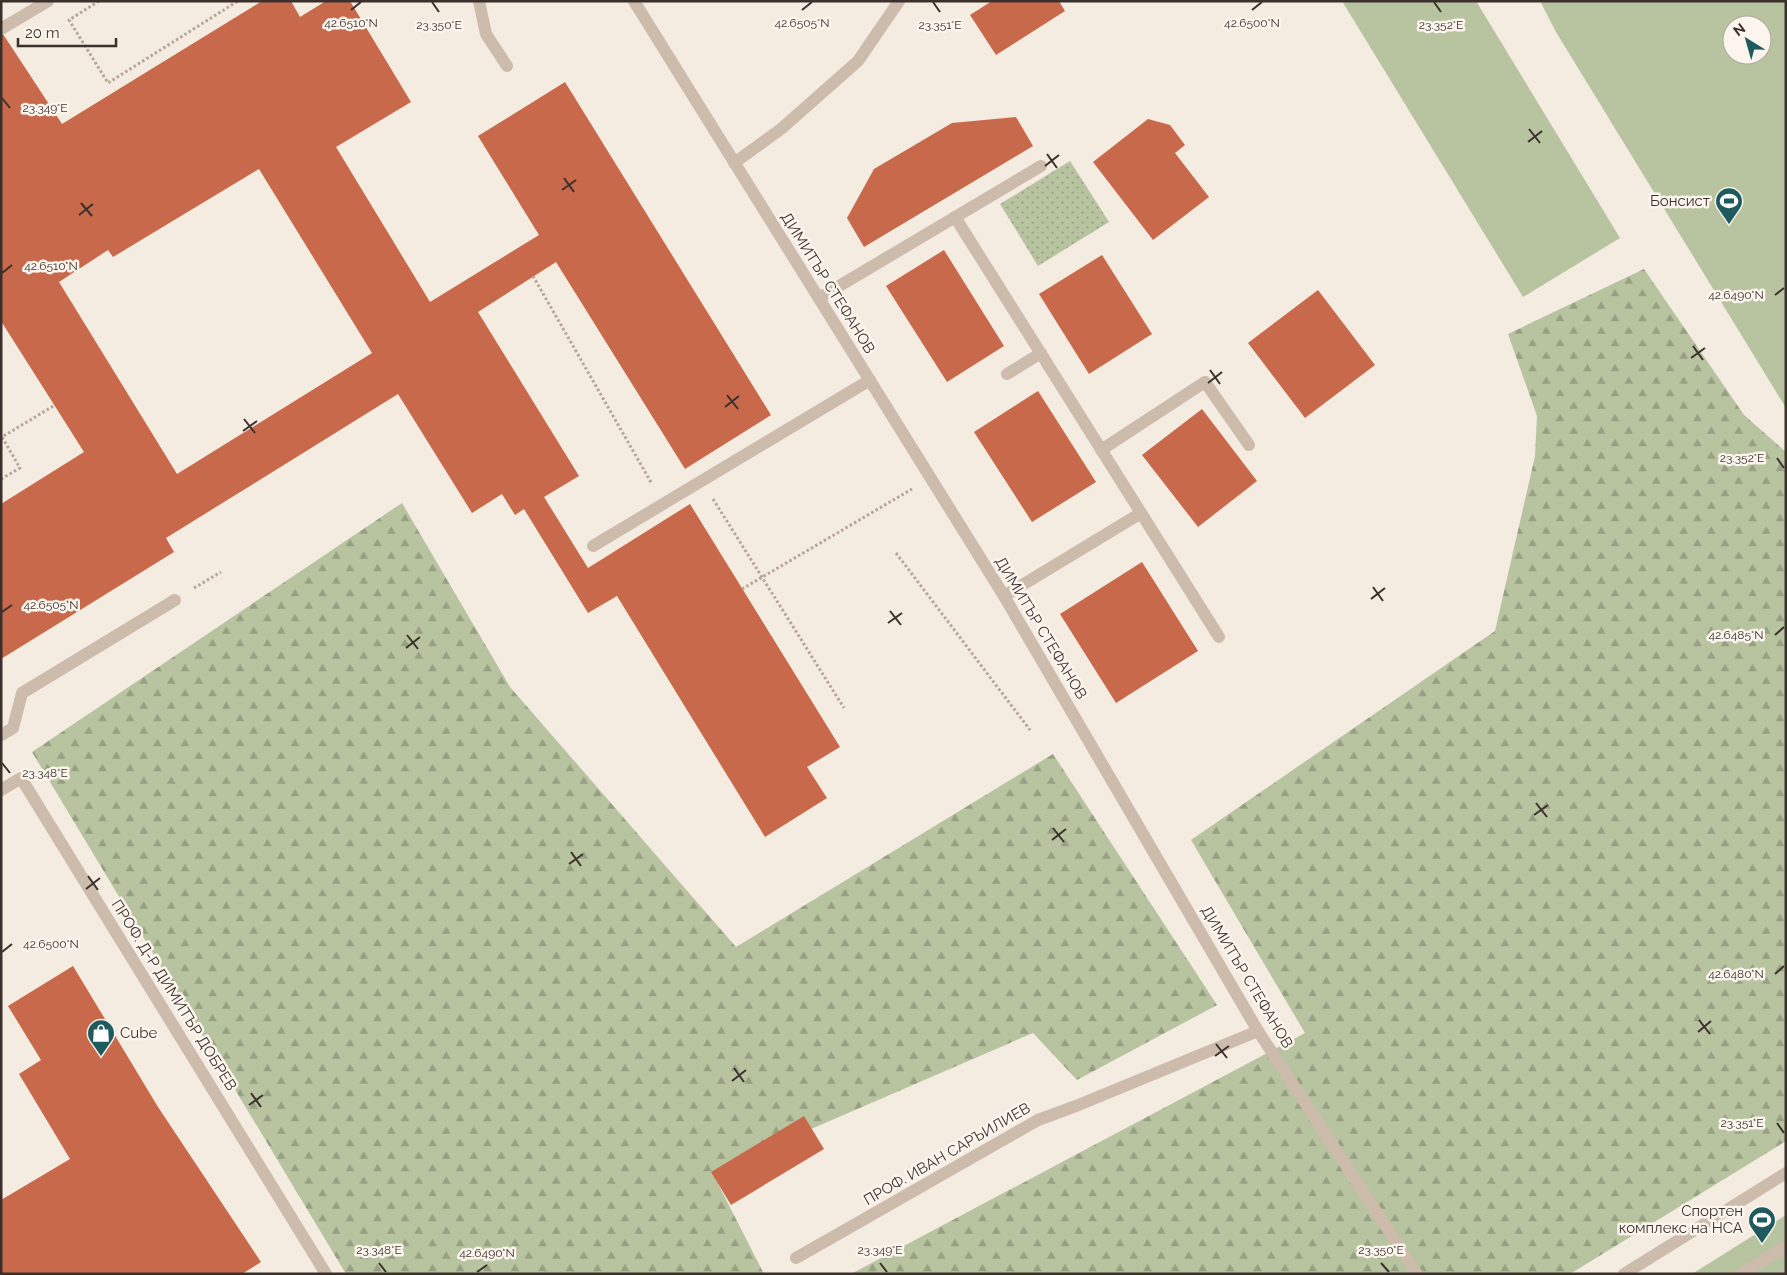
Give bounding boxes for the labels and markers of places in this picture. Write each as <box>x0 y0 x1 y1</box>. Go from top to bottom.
sports icon: Бонсист <box>1714 186 1744 225</box>
place label: Бонсист <box>1650 192 1710 210</box>
shop icon: Cube <box>86 1018 116 1057</box>
place label: Cube <box>120 1024 157 1042</box>
place label: Спортен комплекс на НСА <box>1619 1202 1743 1237</box>
sports icon: Спортен комплекс на НСА <box>1747 1205 1777 1244</box>

